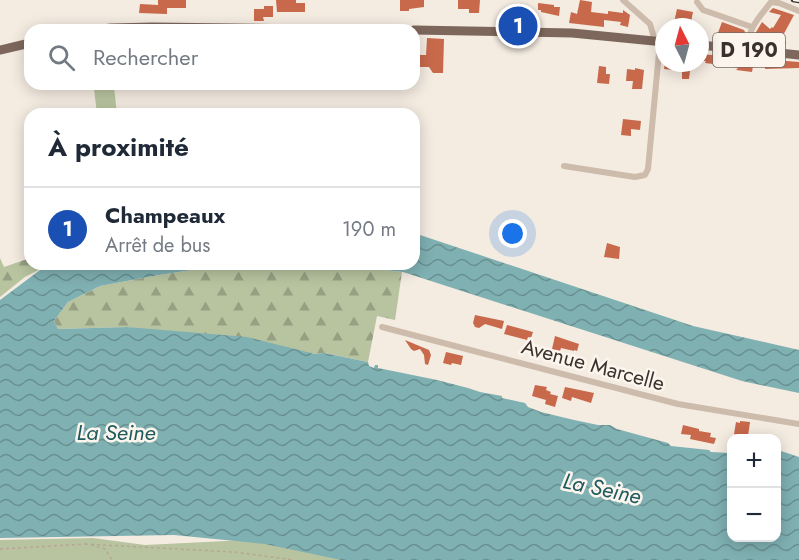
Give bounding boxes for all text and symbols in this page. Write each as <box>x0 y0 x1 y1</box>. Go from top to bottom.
pin: 1 <box>498 3 538 48</box>
north arrow <box>655 18 709 72</box>
search box <box>24 24 420 90</box>
road number: D 190 <box>713 33 785 67</box>
icon: search <box>45 41 78 74</box>
text: Rechercher <box>93 41 198 73</box>
text: À proximité <box>48 128 189 166</box>
text: Champeaux <box>105 199 225 231</box>
text: 1 <box>62 215 73 244</box>
text: 190 m <box>342 215 396 244</box>
your location <box>498 219 527 248</box>
text: Arrêt de bus <box>105 231 210 260</box>
street label: Avenue Marcelle <box>518 331 668 399</box>
water label: La Seine <box>77 416 155 448</box>
map controls <box>727 434 781 542</box>
button: + <box>727 434 781 488</box>
water label: La Seine <box>560 464 644 512</box>
button: − <box>727 488 781 542</box>

